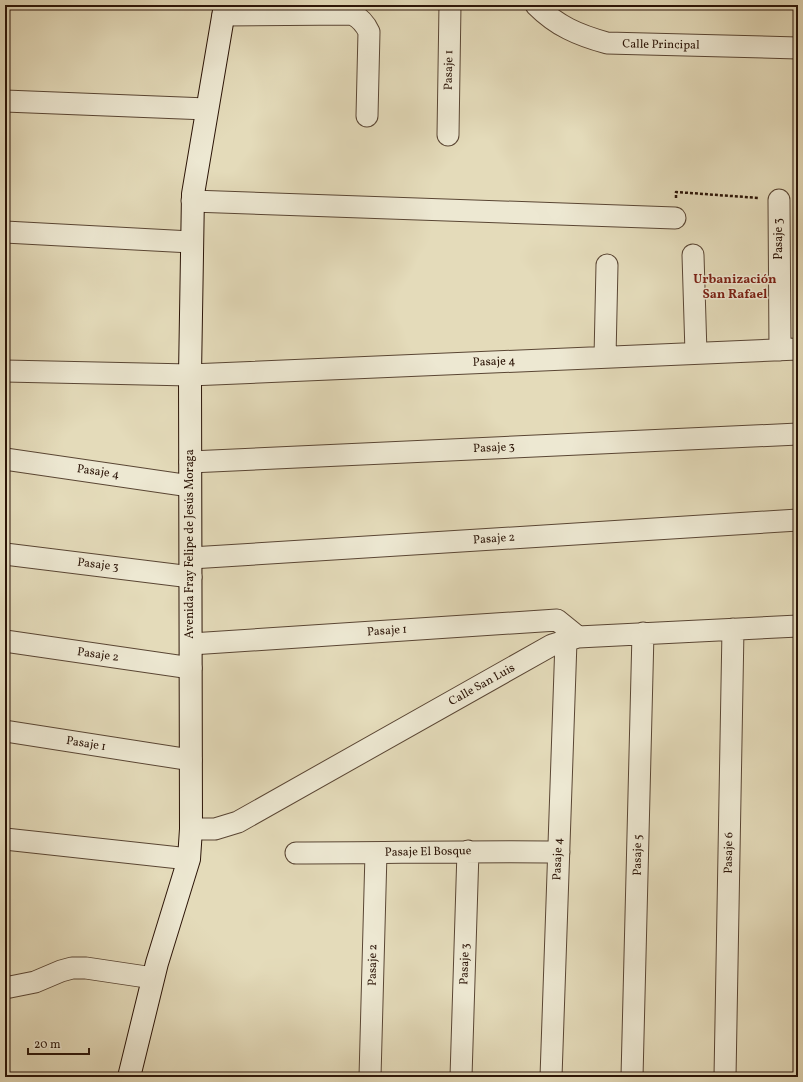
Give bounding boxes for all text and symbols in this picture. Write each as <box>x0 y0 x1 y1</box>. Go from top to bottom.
street label: Calle Principal <box>622 36 700 54</box>
street label: Pasaje 1 <box>441 50 457 90</box>
street label: Pasaje 3 <box>771 218 787 260</box>
district label: Urbanización San Rafael <box>693 271 777 304</box>
street label: Pasaje 4 <box>472 353 516 371</box>
street label: Pasaje 3 <box>473 439 515 457</box>
street label: Avenida Fray Felipe de Jesús Moraga <box>182 449 198 639</box>
street label: Pasaje 4 <box>76 461 120 483</box>
street label: Pasaje 2 <box>472 530 516 548</box>
street label: Pasaje 3 <box>76 555 120 575</box>
street label: Pasaje 1 <box>366 622 408 640</box>
street label: Pasaje 2 <box>76 644 120 666</box>
street label: Calle San Luis <box>446 660 518 710</box>
street label: Pasaje 1 <box>65 733 107 755</box>
street label: Pasaje 6 <box>721 832 737 874</box>
street label: Pasaje 5 <box>630 834 646 876</box>
street label: Pasaje 4 <box>549 837 567 881</box>
street label: Pasaje El Bosque <box>384 843 472 861</box>
street label: Pasaje 3 <box>456 943 474 985</box>
street label: Pasaje 2 <box>365 944 381 986</box>
scale bar <box>28 1030 89 1056</box>
text: 20 m <box>34 1037 61 1053</box>

